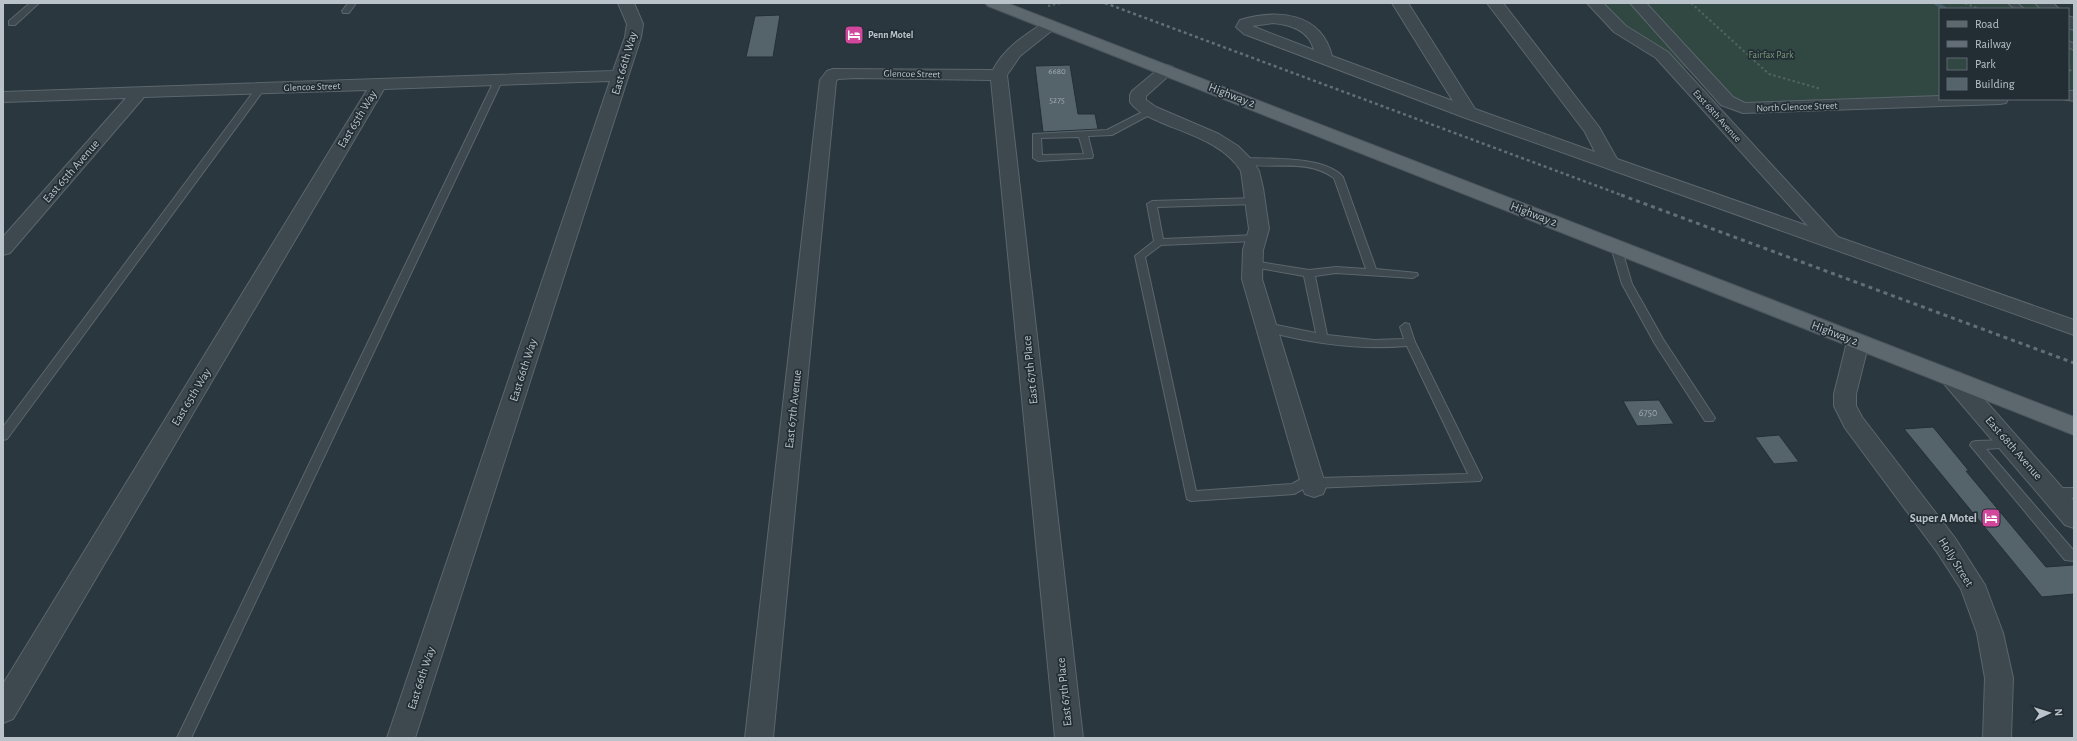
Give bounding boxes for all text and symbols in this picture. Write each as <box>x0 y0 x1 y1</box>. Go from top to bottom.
legend <box>1939 8 2069 100</box>
text: Road <box>1975 18 1999 30</box>
hotel icon: Penn Motel <box>843 24 865 46</box>
street label: East 66th Way <box>609 30 640 96</box>
place label: Penn Motel <box>868 30 913 40</box>
text: Railway <box>1975 38 2011 51</box>
park label: Fairfax Park <box>1748 50 1794 60</box>
text: Park <box>1975 58 1996 70</box>
house number: 6680 <box>1048 67 1066 76</box>
street label: Glencoe Street <box>884 69 941 80</box>
text: Building <box>1975 78 2015 90</box>
street label: Glencoe Street <box>283 81 341 93</box>
street label: Highway 2 <box>1207 81 1257 110</box>
street label: East 65th Way <box>335 88 380 150</box>
street label: East 68th Avenue <box>1691 88 1743 144</box>
house number: 5275 <box>1049 96 1065 105</box>
street label: North Glencoe Street <box>1756 101 1839 113</box>
street label: East 65th Avenue <box>41 137 101 205</box>
street label: Highway 2 <box>1509 200 1559 229</box>
street label: Highway 2 <box>1810 319 1860 348</box>
street label: East 67th Place <box>1020 335 1040 405</box>
street label: East 66th Way <box>507 337 540 403</box>
street label: East 65th Way <box>169 366 214 428</box>
street label: East 67th Avenue <box>783 369 803 449</box>
house number: 6750 <box>1639 408 1657 418</box>
street label: East 68th Avenue <box>1983 414 2045 482</box>
hotel icon: Super A Motel <box>1980 507 2002 529</box>
place label: Super A Motel <box>1910 512 1977 524</box>
street label: Holly Street <box>1935 535 1976 589</box>
street label: East 66th Way <box>405 645 438 711</box>
street label: East 67th Place <box>1054 657 1074 727</box>
north arrow <box>2029 693 2069 733</box>
text: N <box>2053 708 2064 717</box>

